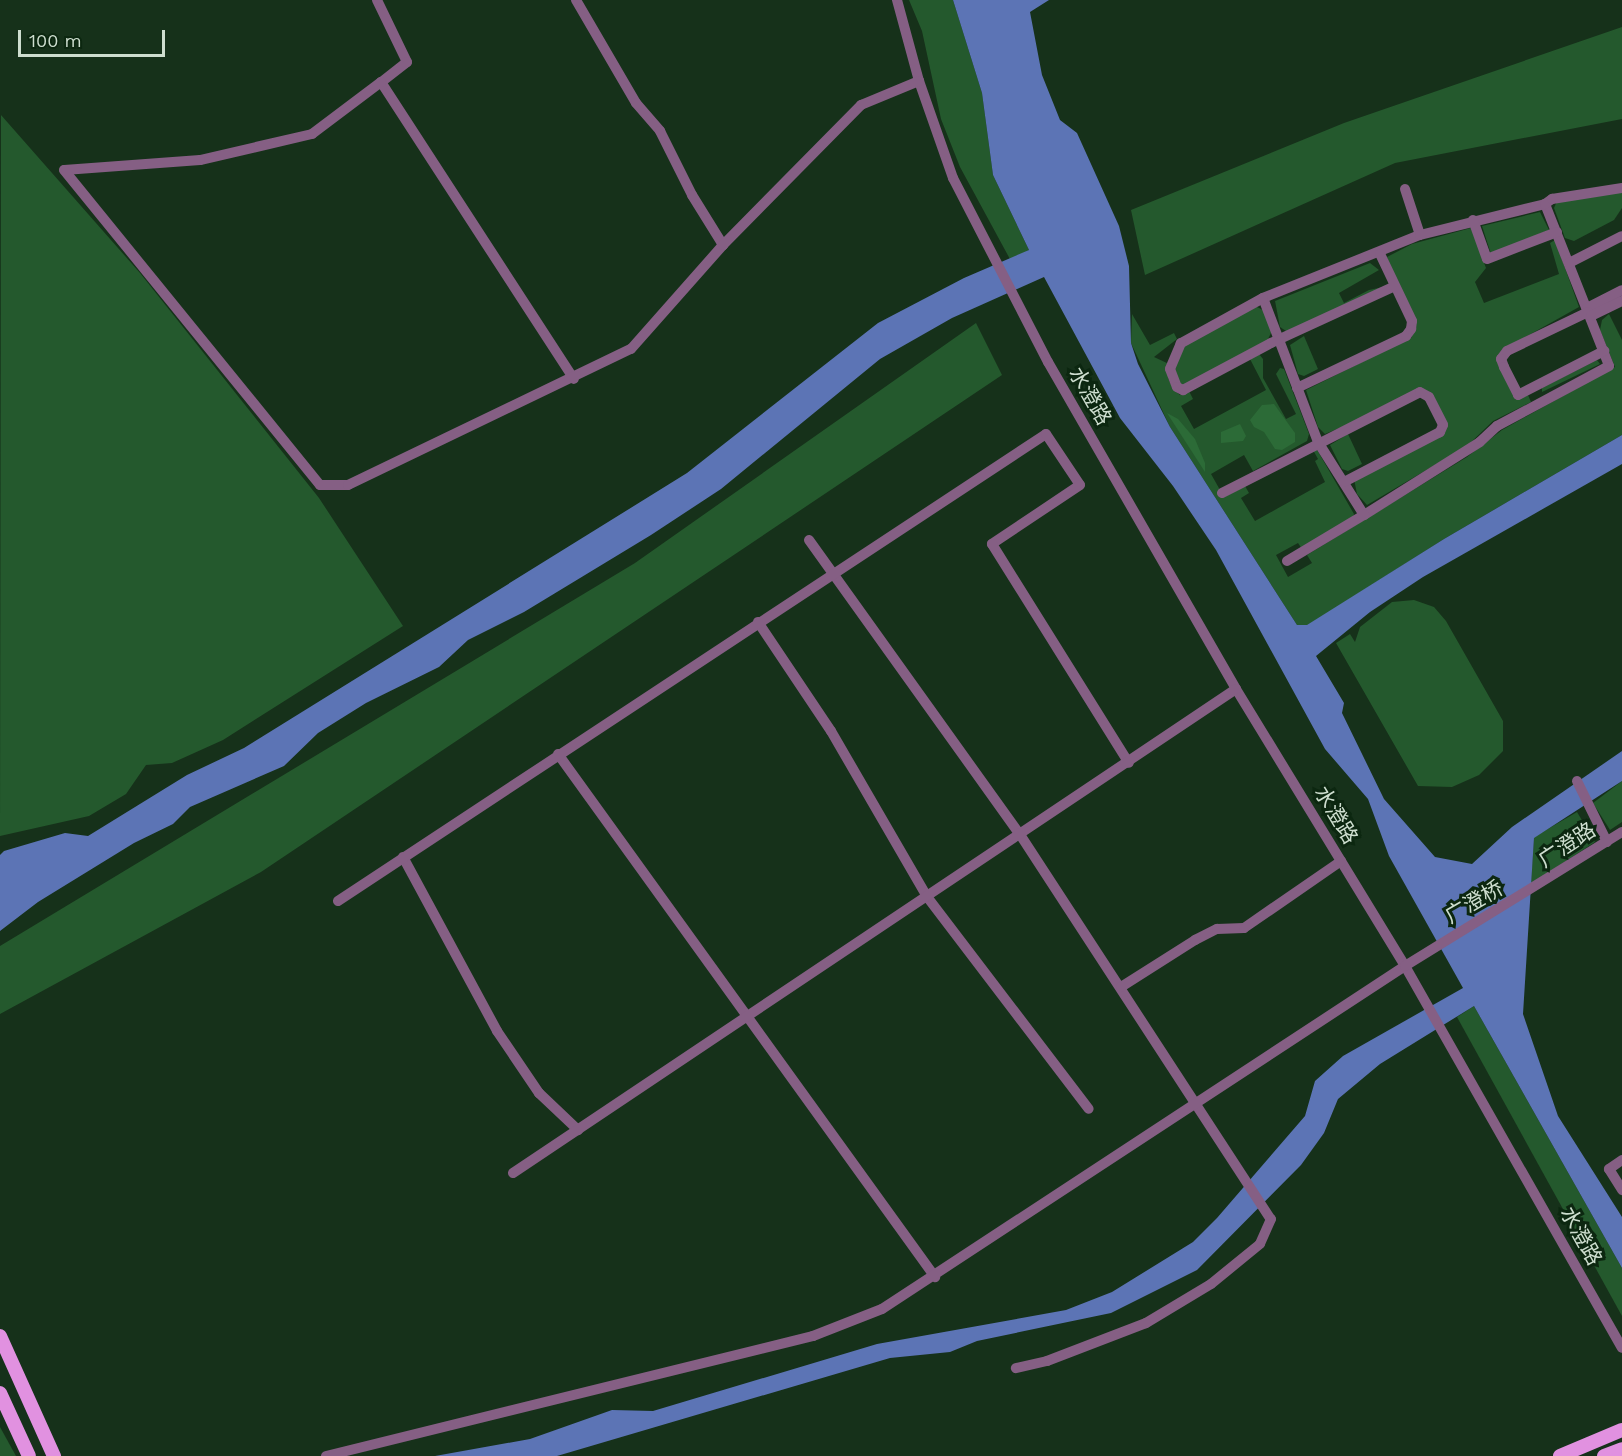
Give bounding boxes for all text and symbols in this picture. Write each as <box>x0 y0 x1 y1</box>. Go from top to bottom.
scale bar <box>21 18 168 56</box>
text: 100 m <box>29 30 82 51</box>
street label: 水澄路 <box>1063 362 1117 430</box>
street label: 水澄路 <box>1309 782 1363 848</box>
street label: 广澄路 <box>1534 817 1600 873</box>
street label: 广澄桥 <box>1440 875 1508 929</box>
street label: 水澄路 <box>1555 1202 1607 1270</box>

